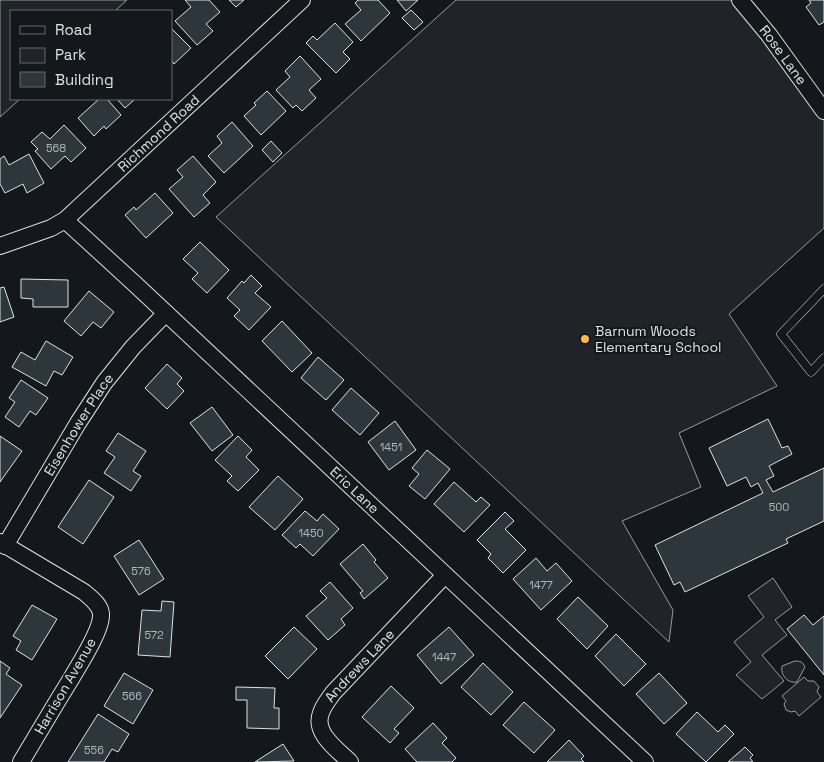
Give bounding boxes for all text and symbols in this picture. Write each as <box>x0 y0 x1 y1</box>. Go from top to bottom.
legend <box>10 10 172 100</box>
text: Road <box>55 20 92 39</box>
street label: Rose Lane <box>756 21 811 88</box>
text: Park <box>55 45 86 64</box>
text: Building <box>55 70 114 89</box>
street label: Richmond Road <box>114 91 203 176</box>
house number: 568 <box>46 141 66 155</box>
place label: Barnum Woods Elementary School <box>595 322 721 356</box>
marker: Barnum Woods Elementary School <box>579 333 591 345</box>
street label: Eisenhower Place <box>40 370 117 479</box>
house number: 1451 <box>380 440 402 454</box>
street label: Eric Lane <box>326 462 383 517</box>
house number: 500 <box>769 500 789 514</box>
house number: 1450 <box>298 526 324 540</box>
house number: 576 <box>131 564 151 578</box>
house number: 1477 <box>529 578 553 592</box>
street label: Andrews Lane <box>320 625 398 706</box>
house number: 572 <box>144 628 164 642</box>
street label: Harrison Avenue <box>30 634 100 738</box>
house number: 1447 <box>432 650 456 664</box>
house number: 566 <box>122 689 142 703</box>
house number: 556 <box>84 743 104 757</box>

